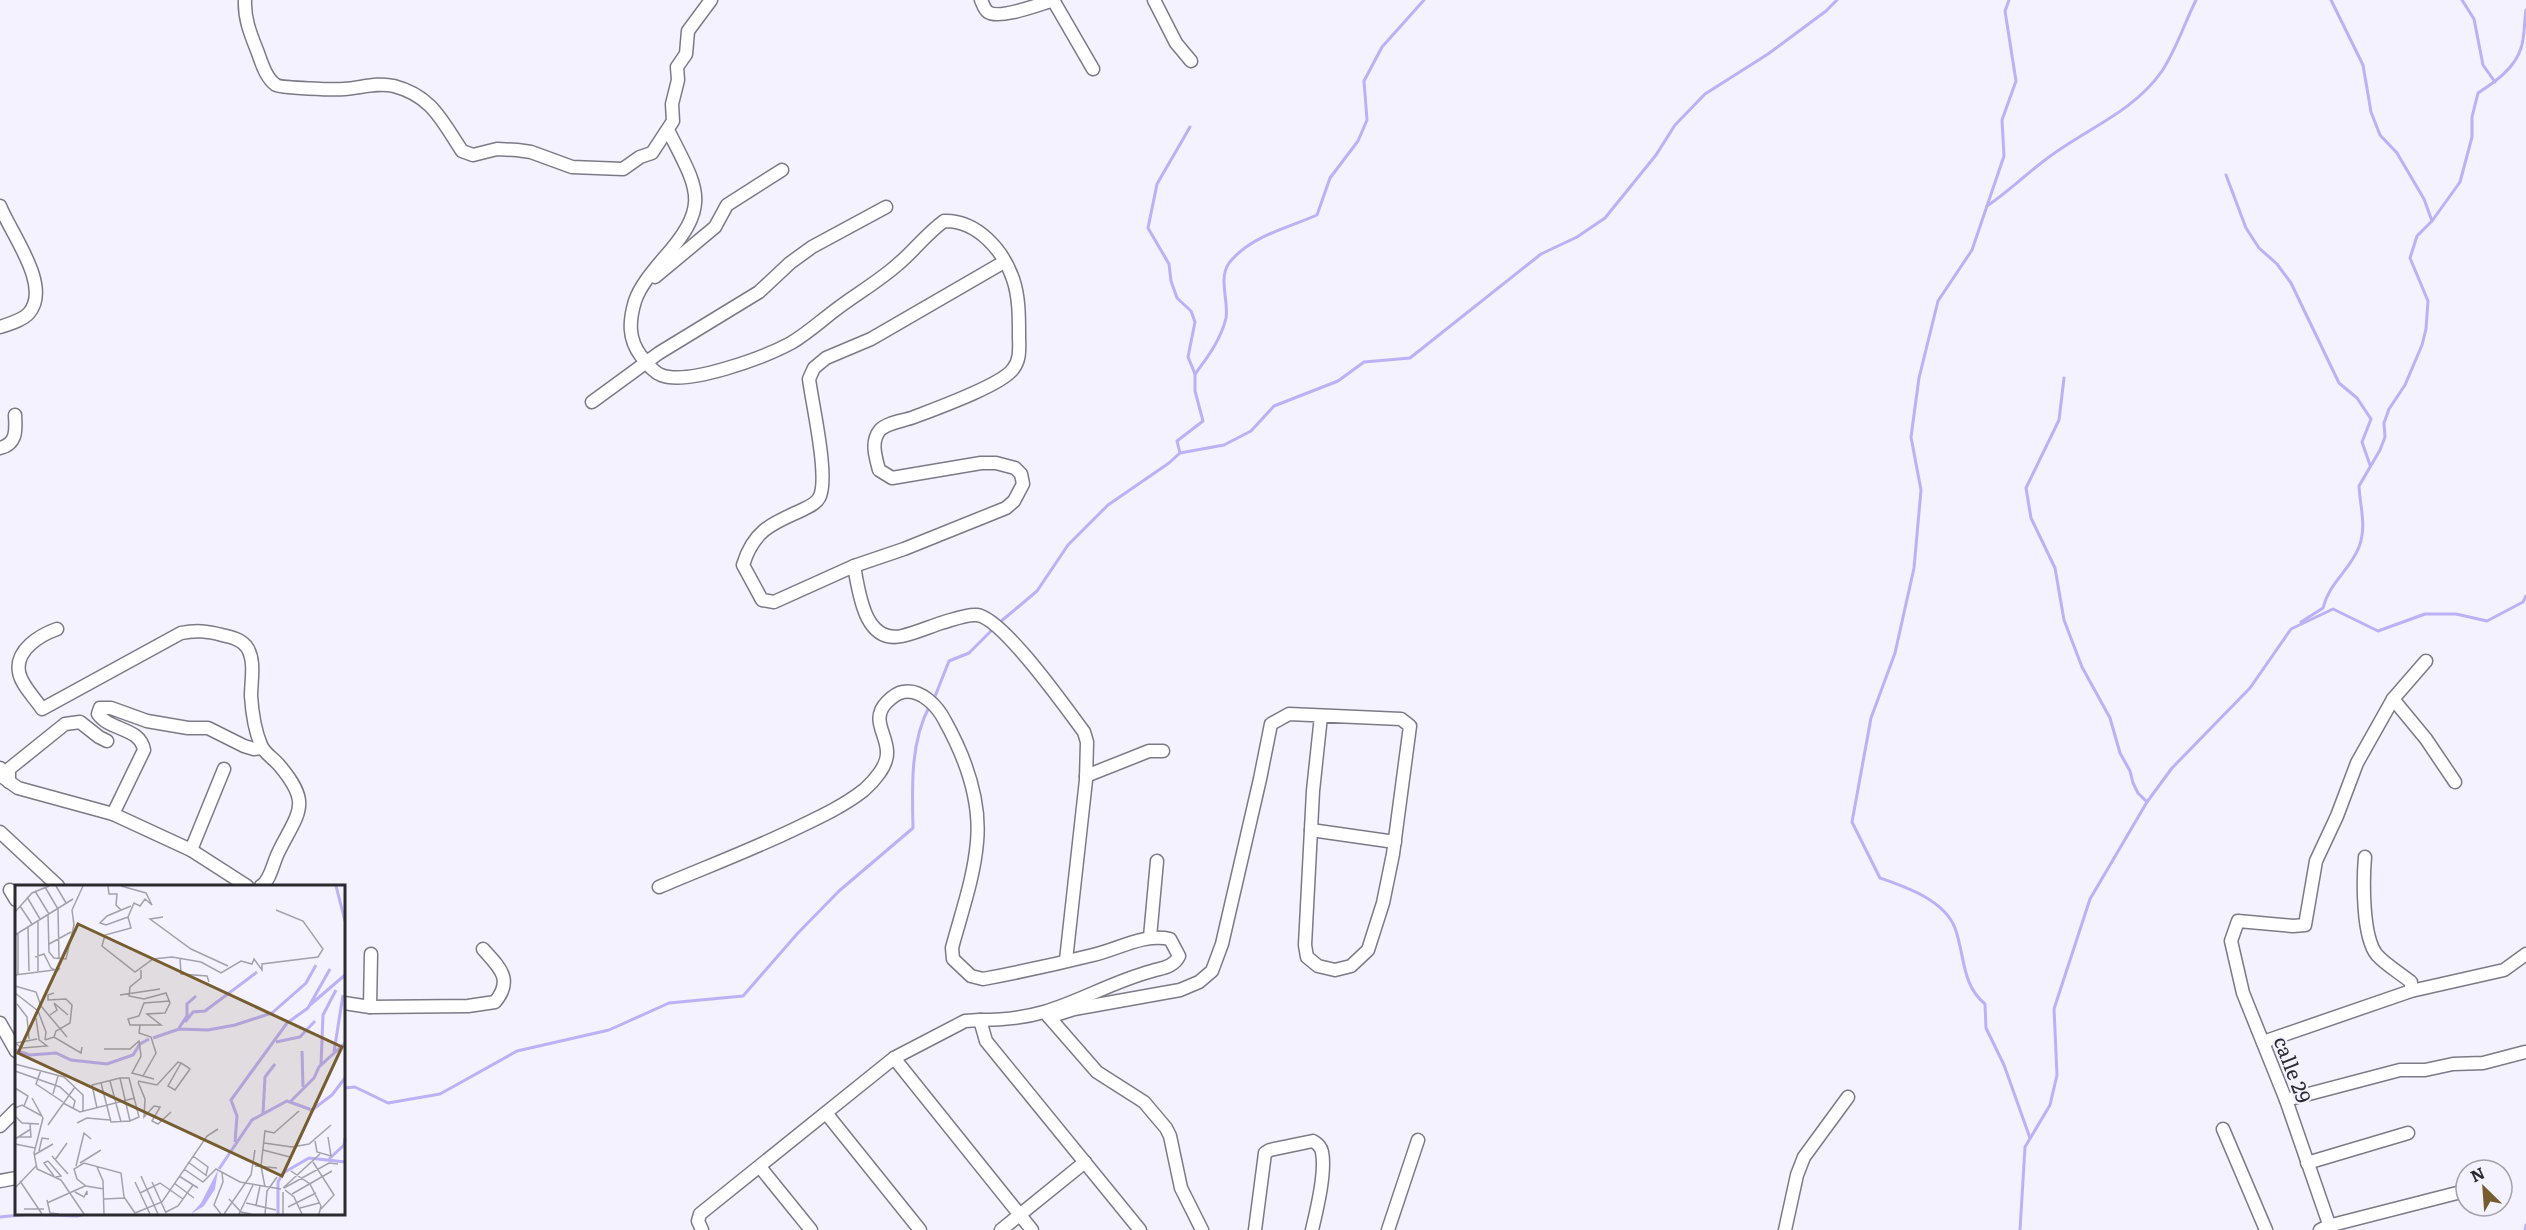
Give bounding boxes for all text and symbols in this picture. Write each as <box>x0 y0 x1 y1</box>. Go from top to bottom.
inset map <box>15 885 345 1215</box>
street label: calle 29 <box>2268 1031 2320 1107</box>
north arrow <box>2454 1158 2514 1218</box>
text: N <box>2466 1160 2488 1187</box>

